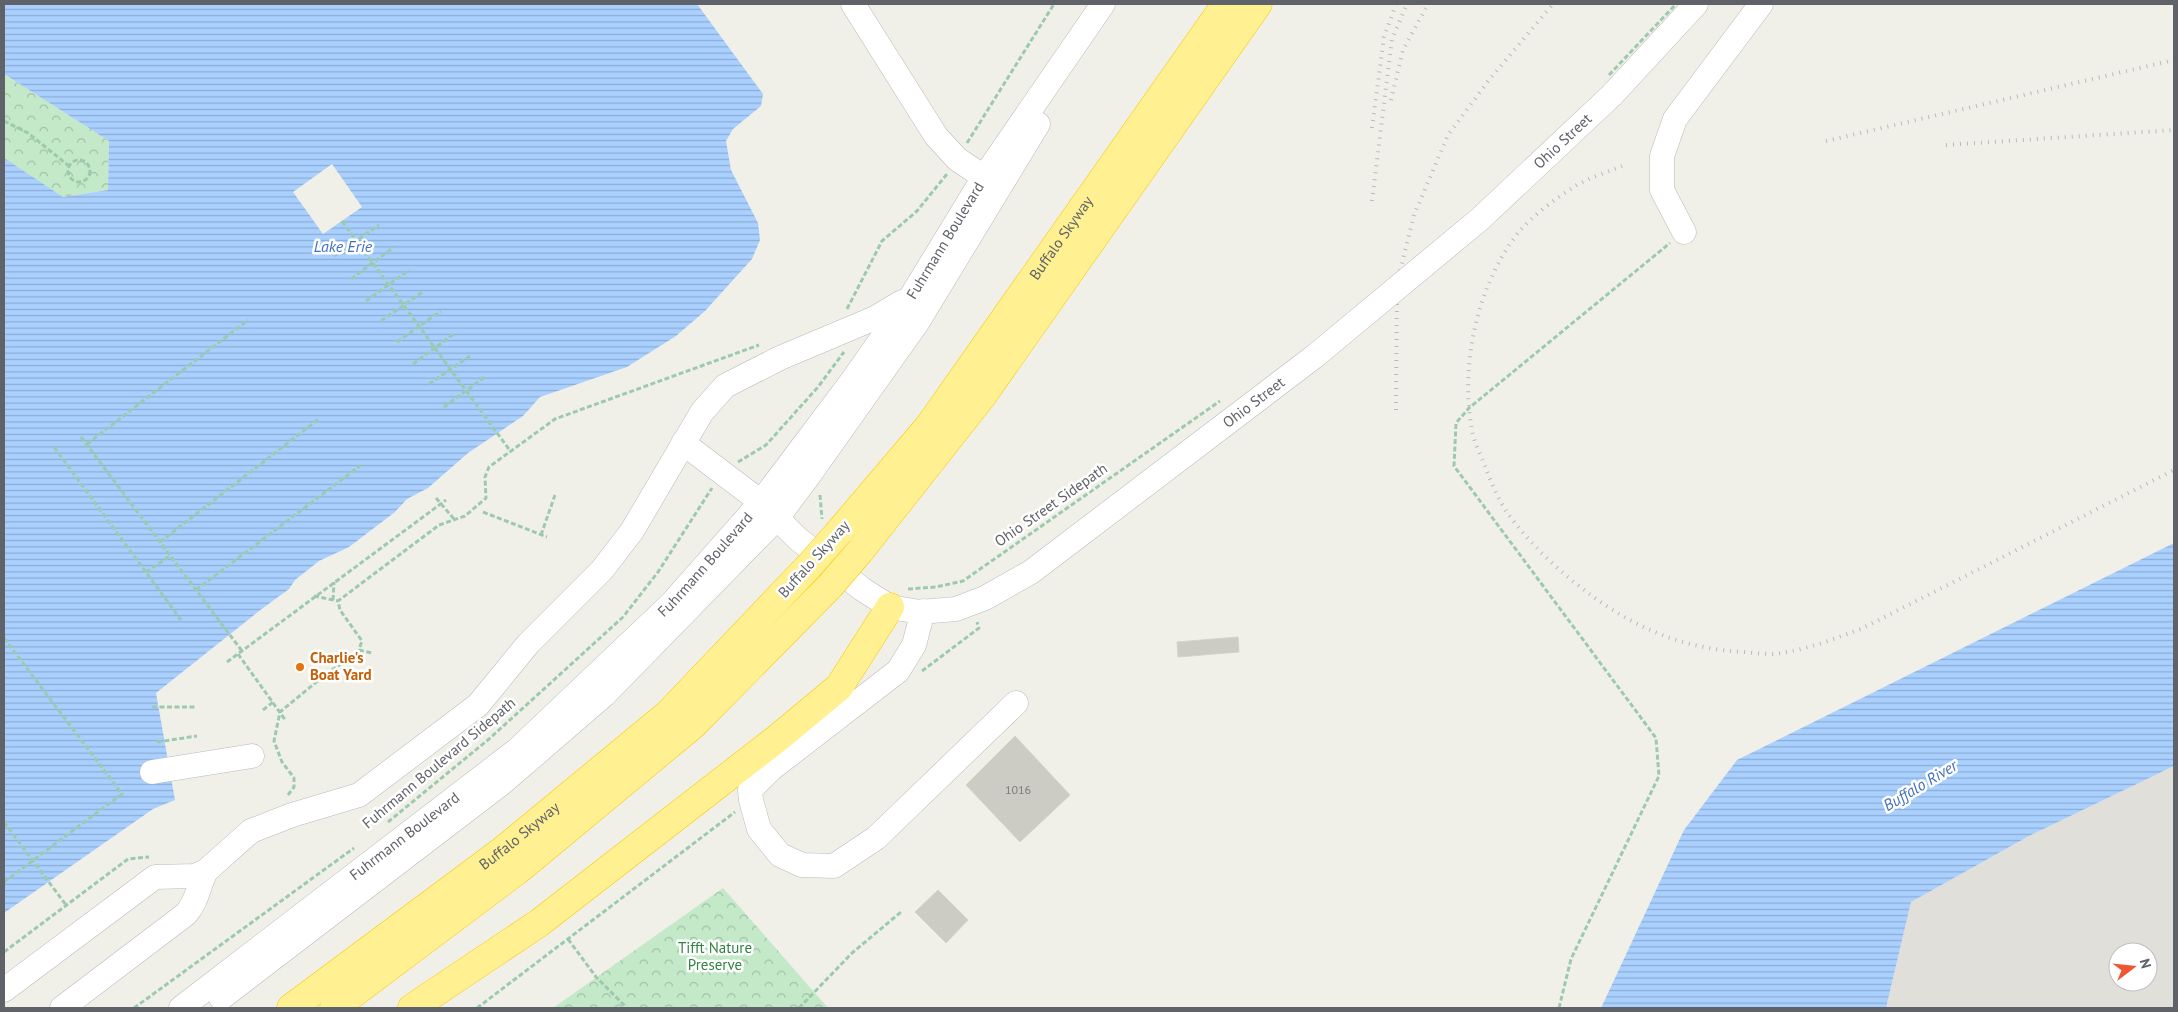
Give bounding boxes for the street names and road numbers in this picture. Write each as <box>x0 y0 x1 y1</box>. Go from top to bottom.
street label: Ohio Street <box>1529 109 1595 173</box>
street label: Fuhrmann Boulevard <box>902 178 988 302</box>
street label: Buffalo Skyway <box>1025 192 1097 283</box>
street label: Ohio Street <box>1219 372 1288 432</box>
street label: Ohio Street Sidepath <box>991 459 1111 551</box>
street label: Fuhrmann Boulevard <box>653 508 757 621</box>
street label: Buffalo Skyway <box>774 516 853 601</box>
street label: Fuhrmann Boulevard Sidepath <box>358 693 519 832</box>
street label: Fuhrmann Boulevard <box>346 788 463 884</box>
street label: Buffalo Skyway <box>475 797 563 874</box>

